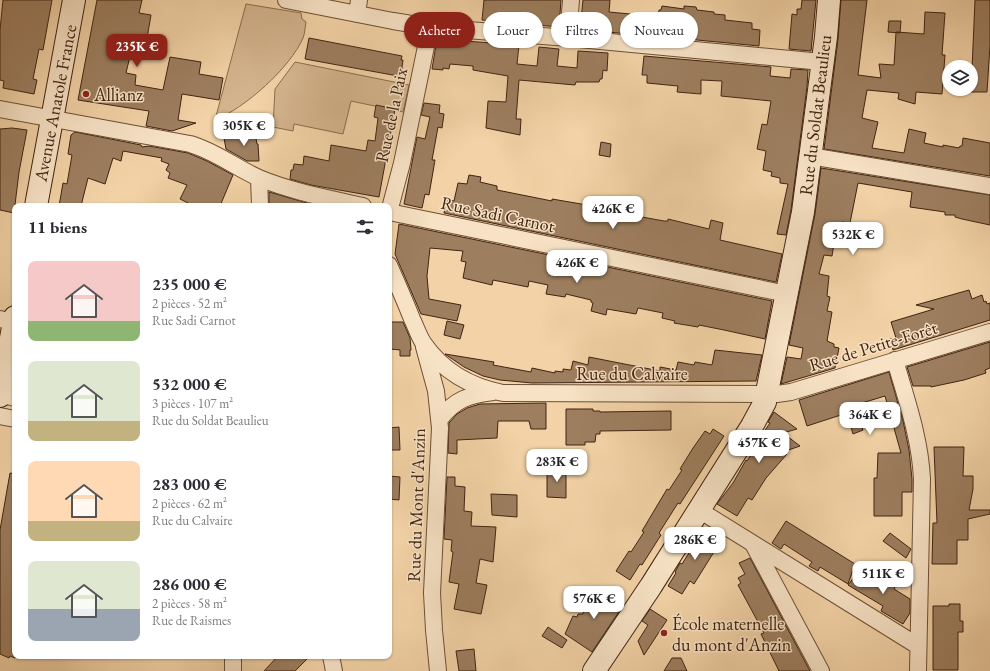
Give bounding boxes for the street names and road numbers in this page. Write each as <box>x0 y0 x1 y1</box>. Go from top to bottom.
street label: Avenue Anatole France <box>28 22 82 184</box>
street label: Rue du Soldat Beaulieu <box>794 33 836 197</box>
street label: Rue de la Paix <box>370 65 412 164</box>
street label: Rue Sadi Carnot <box>439 191 557 237</box>
street label: Rue de Petite-Forêt <box>806 316 940 376</box>
street label: Rue du Calvaire <box>576 362 688 385</box>
street label: Rue du Mont d'Anzin <box>402 427 430 582</box>

